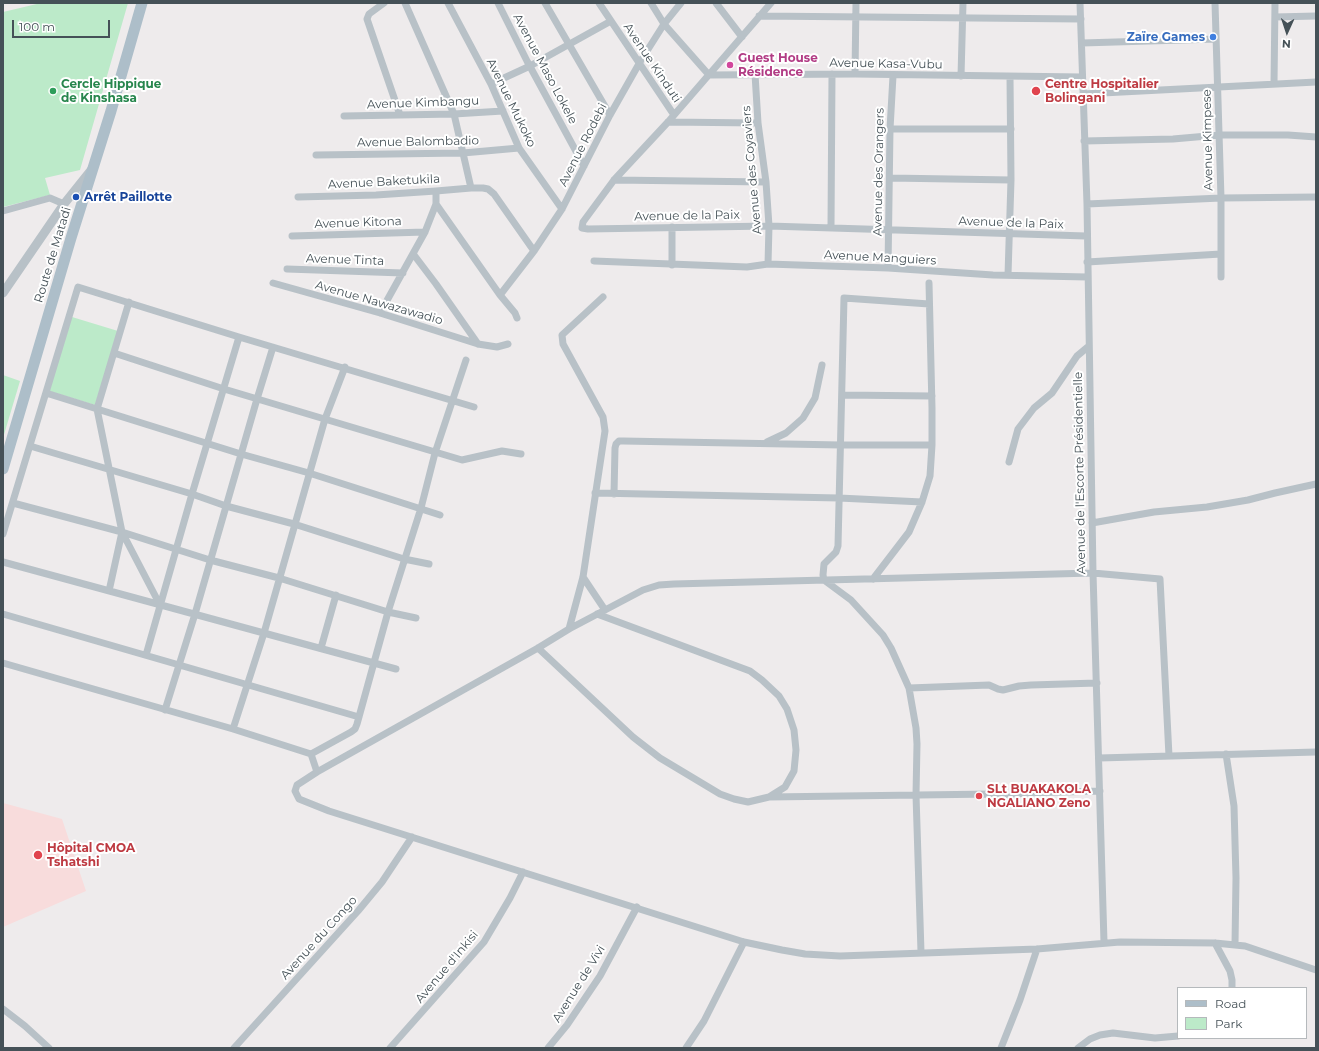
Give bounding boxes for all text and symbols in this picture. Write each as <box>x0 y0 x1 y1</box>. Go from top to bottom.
street label: Avenue Maso Lokele <box>510 11 580 127</box>
scale bar <box>14 12 112 38</box>
north arrow <box>1267 12 1307 52</box>
text: 100 m <box>19 19 55 34</box>
street label: Avenue Kinduti <box>620 21 684 105</box>
place label: Zaïre Games <box>1127 30 1205 44</box>
marker: Zaïre Games <box>1208 32 1218 42</box>
text: N <box>1282 37 1291 51</box>
place label: Guest House Résidence <box>738 51 818 79</box>
street label: Avenue Mukoko <box>483 56 539 150</box>
street label: Avenue Kasa-Vubu <box>829 56 943 72</box>
marker: Guest House Résidence <box>725 60 735 70</box>
place label: Cercle Hippique de Kinshasa <box>61 77 161 105</box>
place label: Centre Hospitalier Bolingani <box>1045 77 1159 105</box>
marker: Centre Hospitalier Bolingani <box>1030 85 1042 97</box>
marker: Cercle Hippique de Kinshasa <box>48 86 58 96</box>
street label: Avenue Kimpese <box>1200 89 1216 191</box>
street label: Avenue Kimbangu <box>367 94 479 112</box>
street label: Avenue Rodebi <box>556 101 610 189</box>
street label: Avenue des Coyaviers <box>739 105 765 235</box>
street label: Avenue des Orangers <box>871 108 887 236</box>
street label: Avenue Balombadio <box>357 134 479 150</box>
street label: Avenue Baketukila <box>328 172 440 192</box>
place label: Arrêt Paillotte <box>84 190 172 204</box>
marker: Arrêt Paillotte <box>71 192 81 202</box>
street label: Route de Matadi <box>32 205 74 305</box>
street label: Avenue de la Paix <box>634 208 740 224</box>
street label: Avenue Kitona <box>314 214 402 232</box>
street label: Avenue de la Paix <box>958 214 1064 232</box>
street label: Avenue Manguiers <box>823 248 937 268</box>
street label: Avenue Tinta <box>306 251 384 269</box>
street label: Avenue Nawazawadio <box>314 278 444 328</box>
street label: Avenue de l'Escorte Présidentielle <box>1071 372 1089 574</box>
place label: SLt BUAKAKOLA NGALIANO Zeno <box>987 782 1091 810</box>
marker: SLt BUAKAKOLA NGALIANO Zeno <box>974 791 984 801</box>
place label: Hôpital CMOA Tshatshi <box>47 841 135 869</box>
marker: Hôpital CMOA Tshatshi <box>32 849 44 861</box>
street label: Avenue du Congo <box>278 893 360 983</box>
street label: Avenue d'Inkisi <box>412 928 482 1006</box>
street label: Avenue de Vivi <box>550 943 608 1025</box>
legend <box>1177 987 1307 1039</box>
text: Road <box>1215 996 1246 1011</box>
text: Park <box>1215 1016 1242 1031</box>

